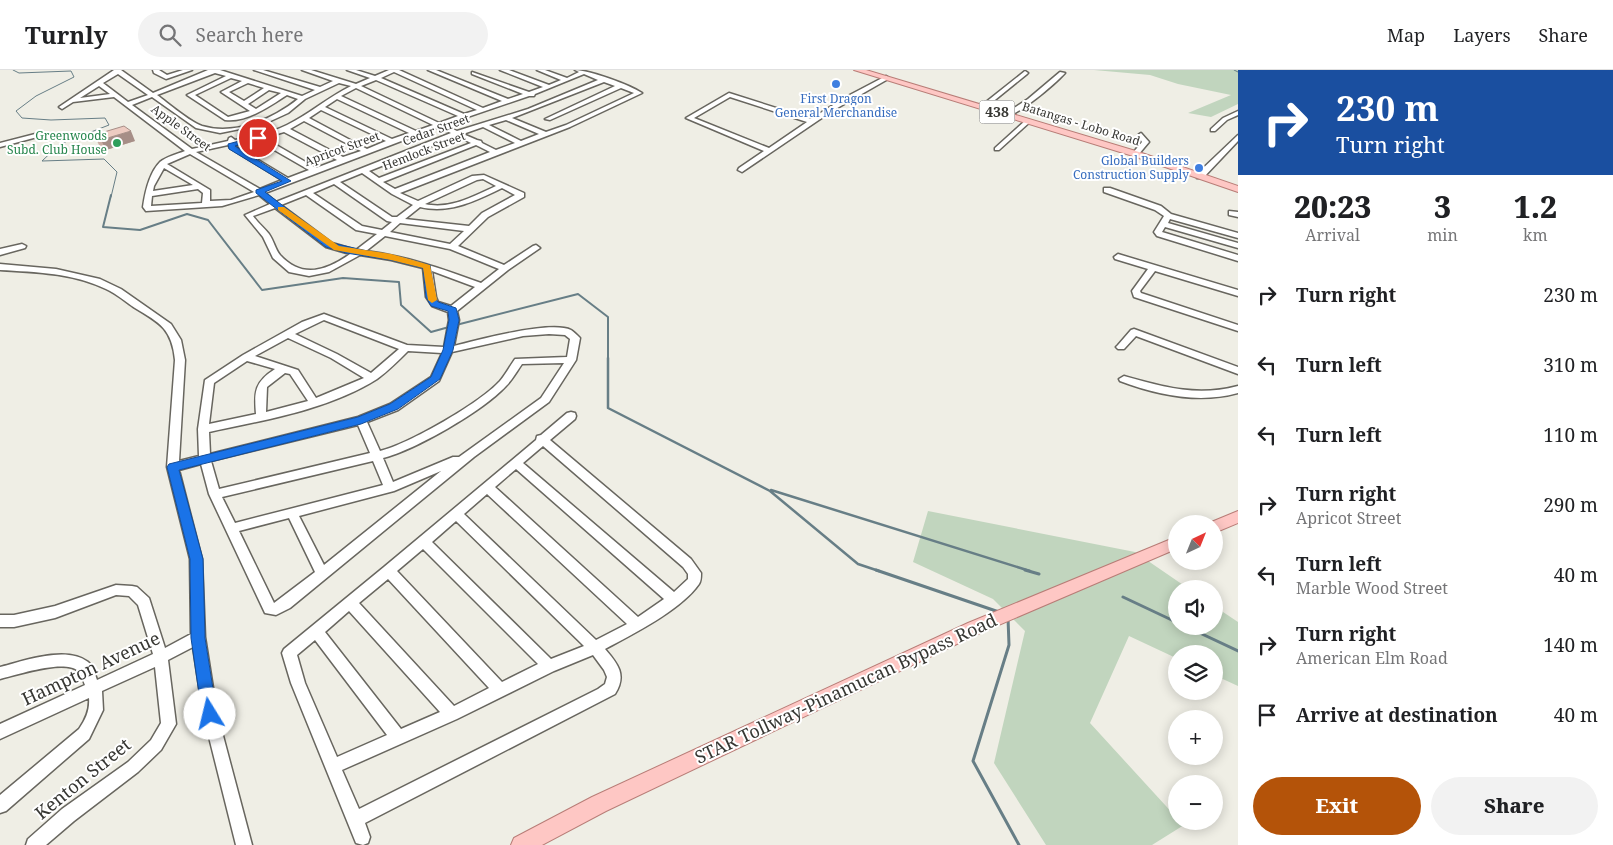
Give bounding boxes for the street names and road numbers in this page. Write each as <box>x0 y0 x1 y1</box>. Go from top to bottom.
street label: Batangas - Lobo Road <box>1020 97 1143 150</box>
street label: Apple Street <box>148 100 215 155</box>
road number: 438 <box>980 101 1014 124</box>
street label: Cedar Street <box>400 110 472 150</box>
street label: Apricot Street <box>302 127 382 170</box>
street label: Hemlock Street <box>380 127 468 174</box>
street label: STAR Tollway-Pinamucan Bypass Road <box>691 607 1000 769</box>
street label: Hampton Avenue <box>18 626 164 711</box>
street label: Kenton Street <box>29 732 135 824</box>

